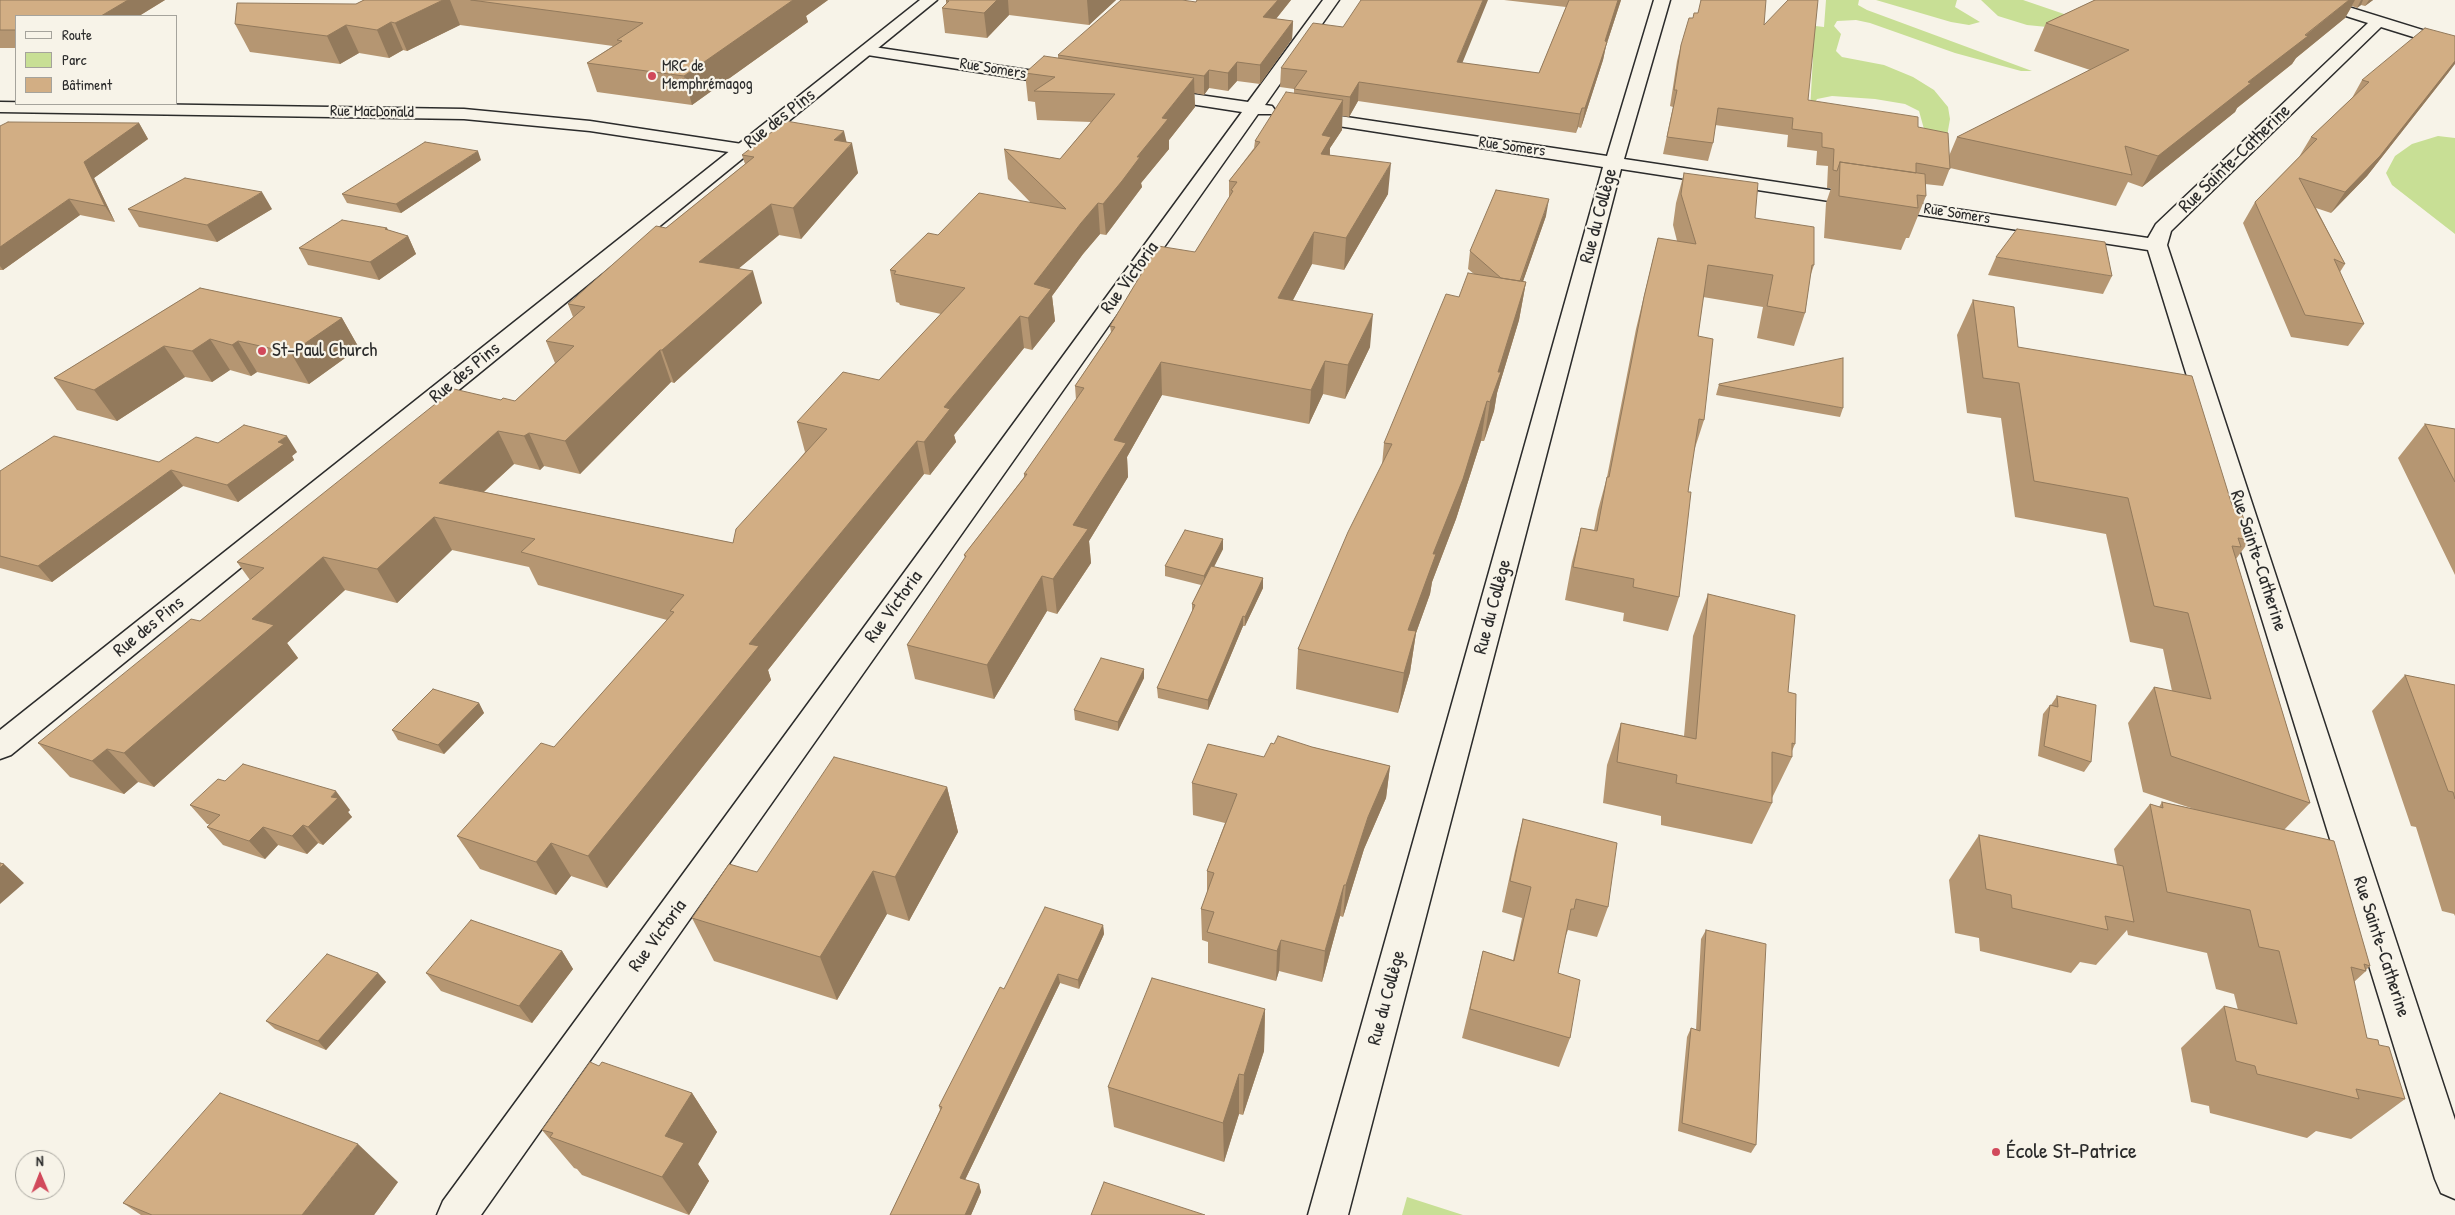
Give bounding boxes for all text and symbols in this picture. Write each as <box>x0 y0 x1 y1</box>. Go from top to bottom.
legend <box>15 15 178 105</box>
text: Route <box>62 24 92 45</box>
text: Parc <box>62 49 87 70</box>
street label: Rue Somers <box>958 54 1028 84</box>
place label: MRC de Memphrémagog <box>662 57 753 95</box>
marker: MRC de Memphrémagog <box>646 70 658 82</box>
text: Bâtiment <box>62 74 112 95</box>
street label: Rue des Pins <box>740 84 820 154</box>
street label: Rue Sainte-Catherine <box>2174 100 2296 218</box>
street label: Rue MacDonald <box>330 102 414 122</box>
street label: Rue Somers <box>1477 133 1547 161</box>
street label: Rue du Collège <box>1575 166 1623 266</box>
street label: Rue Somers <box>1922 199 1992 229</box>
street label: Rue Victoria <box>1096 237 1164 319</box>
street label: Rue des Pins <box>425 338 505 408</box>
place label: St-Paul Church <box>272 340 377 362</box>
marker: St-Paul Church <box>256 345 268 357</box>
street label: Rue Sainte-Catherine <box>2225 488 2291 634</box>
street label: Rue du Collège <box>1469 557 1517 657</box>
street label: Rue Victoria <box>860 566 928 648</box>
street label: Rue des Pins <box>109 592 189 662</box>
street label: Rue Sainte-Catherine <box>2348 874 2414 1020</box>
street label: Rue Victoria <box>624 895 692 977</box>
street label: Rue du Collège <box>1363 948 1411 1048</box>
place label: École St-Patrice <box>2006 1139 2137 1165</box>
marker: École St-Patrice <box>1990 1146 2002 1158</box>
north arrow <box>15 1150 65 1200</box>
text: N <box>36 1151 44 1170</box>

